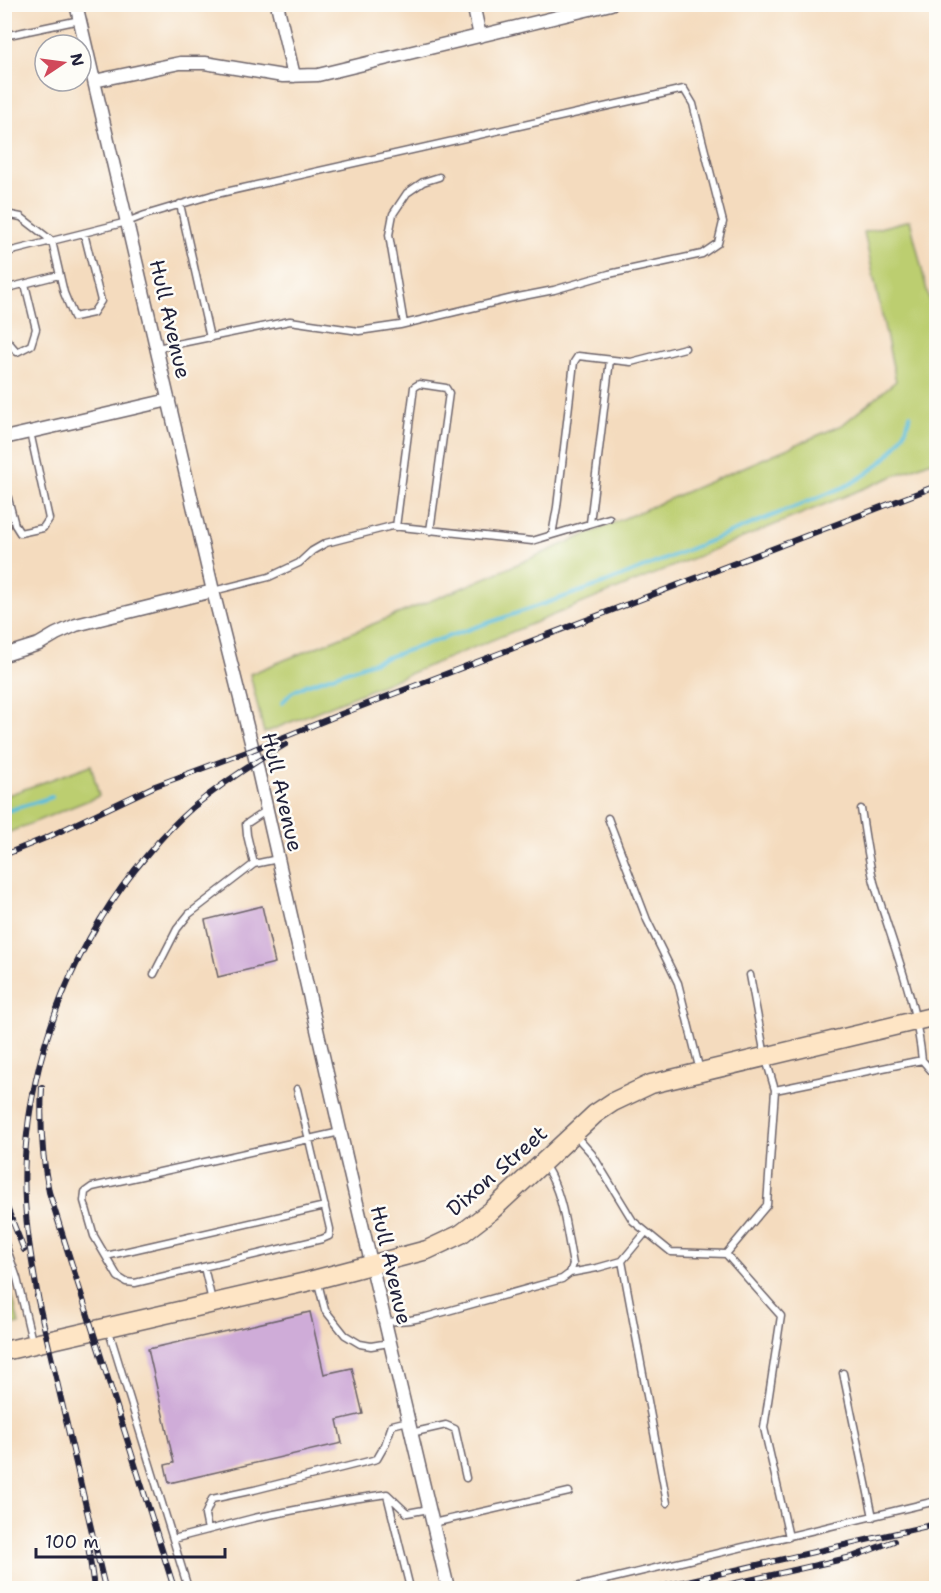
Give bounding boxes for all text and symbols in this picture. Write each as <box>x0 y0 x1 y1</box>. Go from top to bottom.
north arrow <box>33 33 93 93</box>
text: N <box>65 51 89 68</box>
street label: Hull Avenue <box>143 257 197 381</box>
street label: Hull Avenue <box>255 730 309 854</box>
street label: Dixon Street <box>441 1119 553 1223</box>
street label: Hull Avenue <box>364 1203 418 1327</box>
scale bar <box>36 1521 225 1559</box>
text: 100 m <box>45 1530 99 1554</box>

